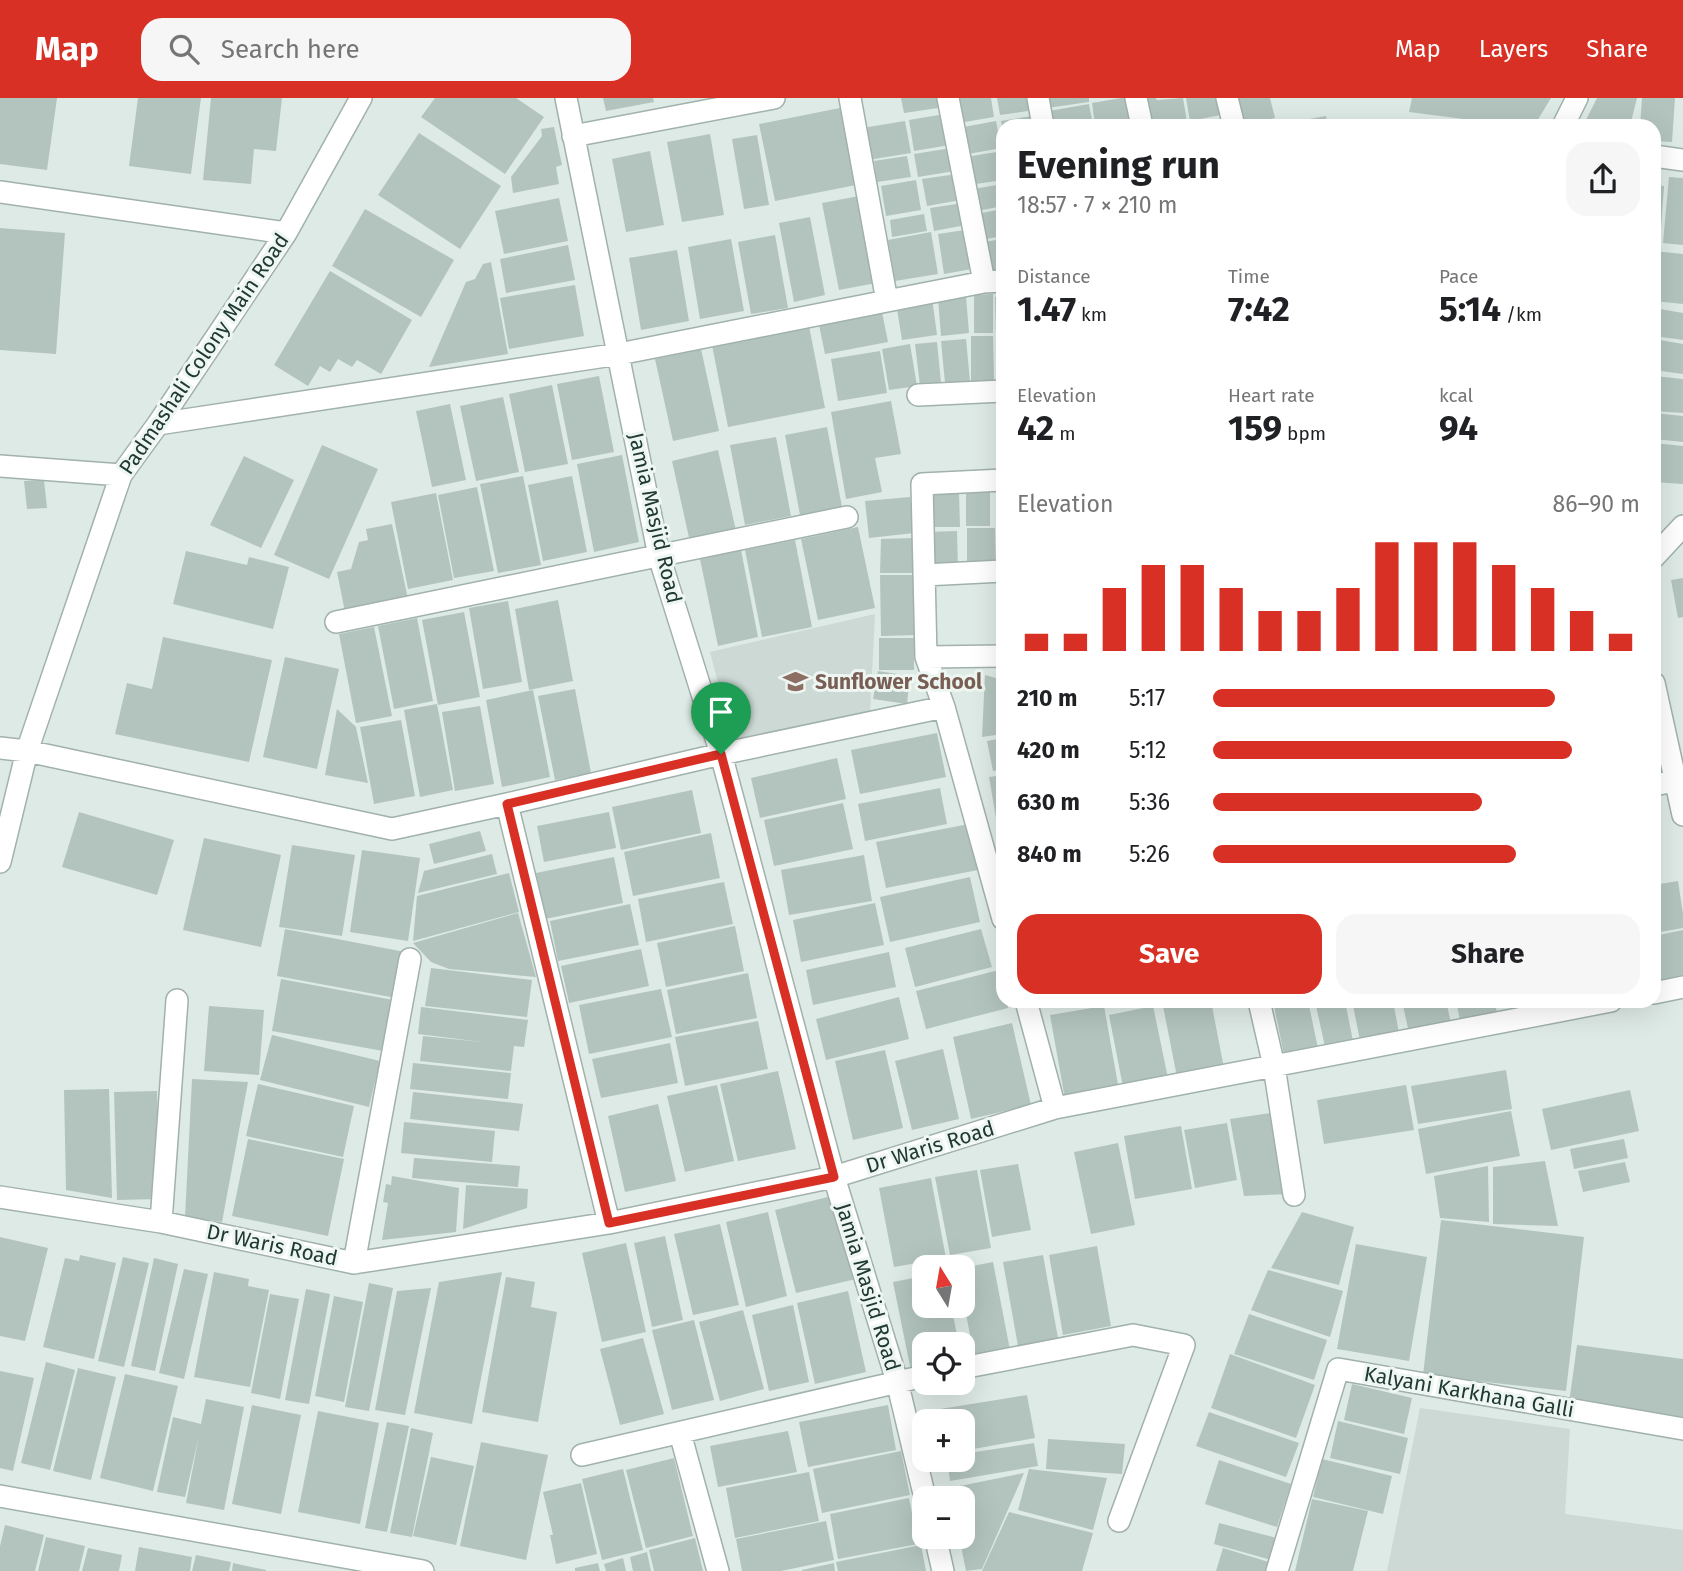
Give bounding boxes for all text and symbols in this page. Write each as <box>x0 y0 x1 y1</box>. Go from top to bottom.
search box <box>141 18 631 81</box>
text: Map <box>35 29 99 69</box>
icon: search <box>165 30 203 68</box>
text: Search here <box>221 34 360 65</box>
text: Map <box>1395 35 1441 63</box>
text: Layers <box>1479 35 1548 63</box>
text: Share <box>1586 35 1648 63</box>
text: Evening run <box>1017 142 1220 188</box>
button: share <box>1566 142 1640 216</box>
text: 18:57 · 7 × 210 m <box>1017 191 1177 219</box>
street label: Padmashali Colony Main Road <box>113 229 295 479</box>
text: Distance <box>1017 265 1091 288</box>
text: Time <box>1228 265 1270 288</box>
text: Pace <box>1439 265 1478 288</box>
text: 1.47 <box>1017 288 1076 330</box>
text: 7:42 <box>1228 288 1290 330</box>
text: 5:14 <box>1439 288 1501 330</box>
text: km <box>1076 303 1107 326</box>
text: /km <box>1501 303 1542 326</box>
text: Elevation <box>1017 384 1097 407</box>
text: Heart rate <box>1228 384 1315 407</box>
text: kcal <box>1439 384 1473 407</box>
text: 42 <box>1017 407 1054 449</box>
text: 159 <box>1228 407 1282 449</box>
text: 94 <box>1439 407 1478 449</box>
text: m <box>1054 422 1076 445</box>
text: bpm <box>1282 422 1326 445</box>
street label: Jamia Masjid Road <box>623 430 687 606</box>
text: Elevation <box>1017 490 1113 518</box>
text: 86–90 m <box>1553 490 1640 518</box>
school or university icon: Sunflower School <box>781 668 809 696</box>
place label: Sunflower School <box>815 669 983 695</box>
pin <box>691 682 751 754</box>
text: 210 m <box>1017 684 1077 712</box>
text: 5:17 <box>1129 684 1165 712</box>
icon: arrive <box>702 693 740 731</box>
text: 420 m <box>1017 736 1080 764</box>
text: 5:12 <box>1129 736 1166 764</box>
text: 630 m <box>1017 788 1080 816</box>
text: 5:36 <box>1129 788 1170 816</box>
text: 840 m <box>1017 840 1082 868</box>
text: 5:26 <box>1129 840 1170 868</box>
button: Save <box>1017 914 1322 994</box>
button: Share <box>1336 914 1640 994</box>
street label: Dr Waris Road <box>863 1115 997 1179</box>
street label: Jamia Masjid Road <box>830 1200 906 1374</box>
street label: Dr Waris Road <box>204 1218 340 1272</box>
north arrow <box>912 1255 975 1318</box>
map controls <box>912 1255 975 1549</box>
button: locate <box>912 1332 975 1395</box>
street label: Kalyani Karkhana Galli <box>1362 1361 1576 1423</box>
button: + <box>912 1409 975 1472</box>
button: − <box>912 1486 975 1549</box>

